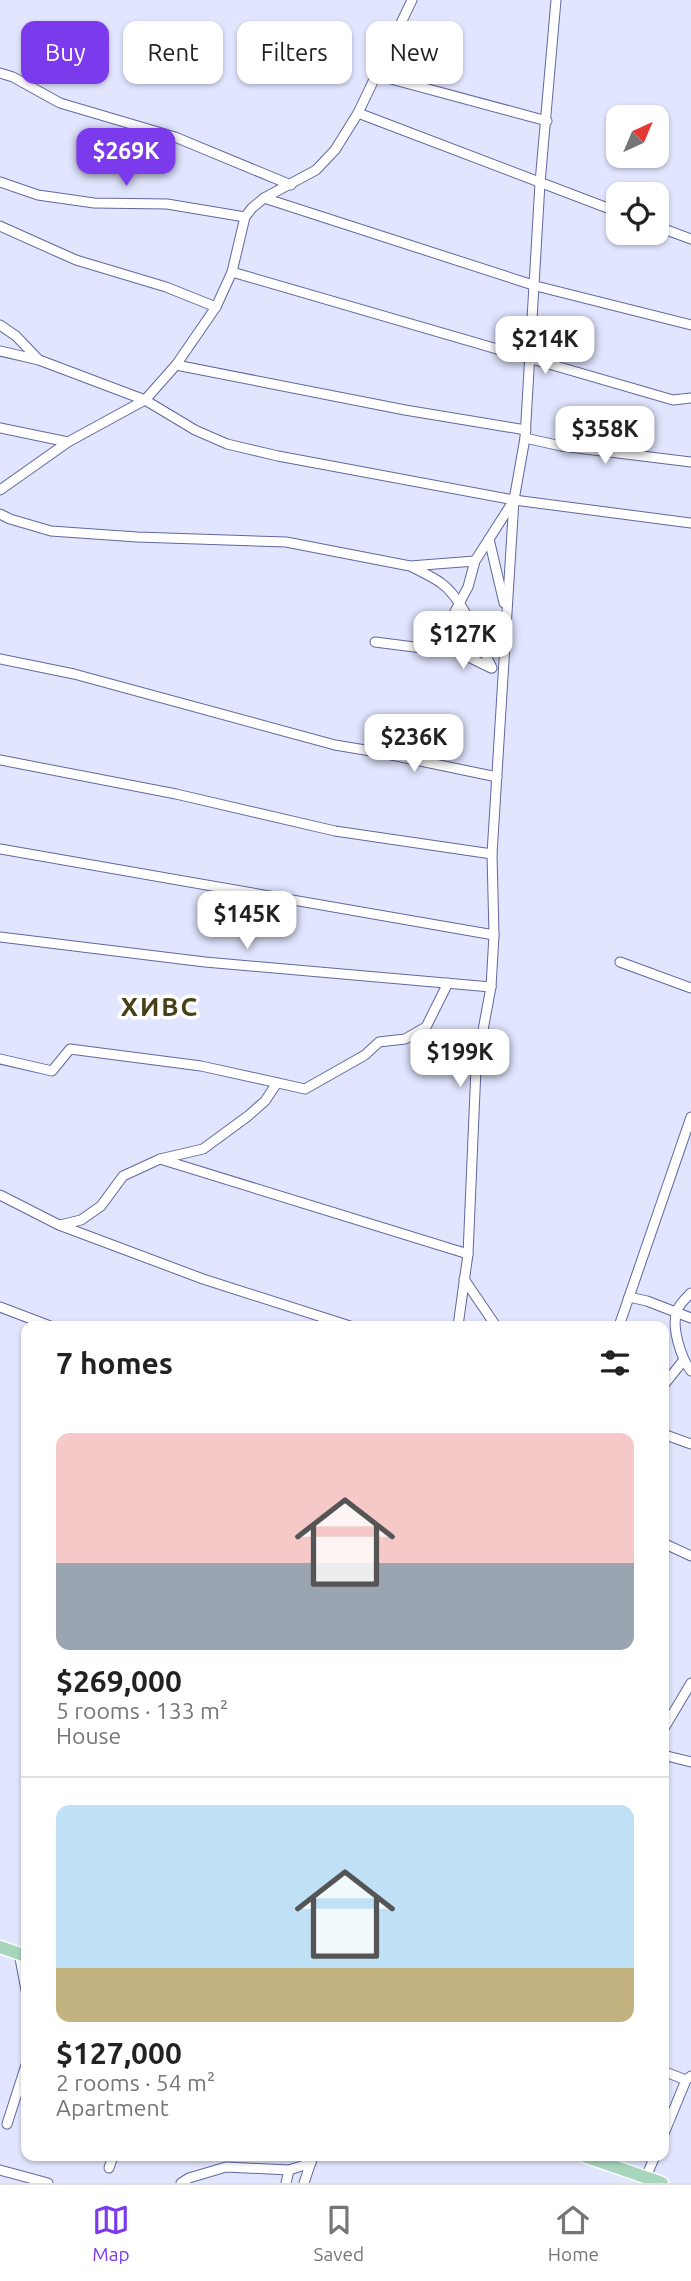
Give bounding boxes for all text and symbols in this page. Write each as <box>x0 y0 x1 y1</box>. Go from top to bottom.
chip: Buy <box>21 21 109 84</box>
chip: Rent <box>123 21 223 84</box>
chip: Filters <box>237 21 352 84</box>
chip: New <box>366 21 463 84</box>
north arrow <box>606 105 668 168</box>
map controls <box>606 105 669 245</box>
pin: $269K <box>77 128 175 188</box>
text: $269K <box>92 138 160 163</box>
button: locate <box>606 182 669 245</box>
pin: $214K <box>496 316 594 376</box>
text: $214K <box>511 326 579 351</box>
pin: $358K <box>556 406 654 466</box>
text: $358K <box>571 416 639 441</box>
pin: $127K <box>414 612 512 671</box>
text: $127K <box>429 621 497 646</box>
pin: $236K <box>365 714 463 774</box>
text: $236K <box>380 724 448 749</box>
pin: $145K <box>198 892 296 951</box>
text: $145K <box>213 901 281 926</box>
district label: ХИВС <box>121 992 199 1021</box>
pin: $199K <box>411 1030 509 1089</box>
text: $199K <box>426 1039 494 1064</box>
icon: filters <box>596 1344 634 1382</box>
text: 7 homes <box>56 1346 173 1380</box>
icon: home <box>282 1479 408 1605</box>
text: $269,000 <box>56 1664 182 1698</box>
text: 5 rooms · 133 m² <box>56 1698 228 1723</box>
text: House <box>56 1723 121 1748</box>
icon: home <box>282 1851 408 1977</box>
text: $127,000 <box>56 2036 182 2070</box>
text: 2 rooms · 54 m² <box>56 2070 215 2095</box>
text: Apartment <box>56 2095 169 2120</box>
tab: Map <box>92 2201 130 2265</box>
tab: Saved <box>314 2201 364 2265</box>
tab: Home <box>548 2201 599 2265</box>

